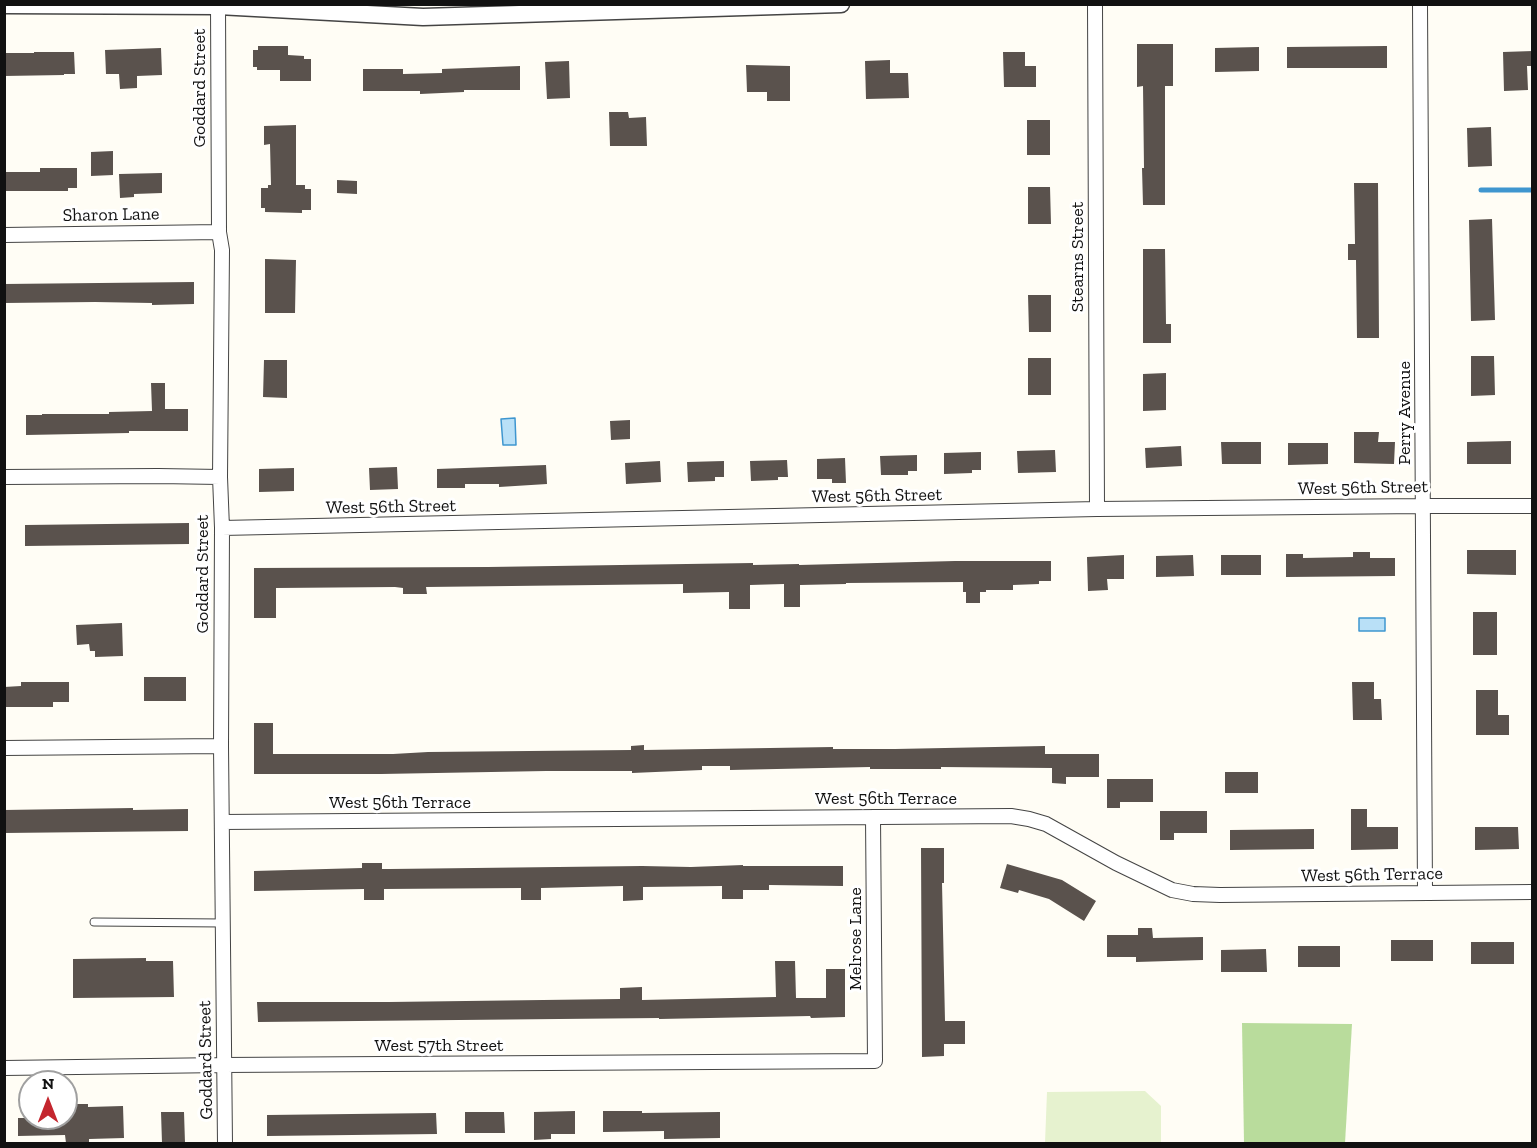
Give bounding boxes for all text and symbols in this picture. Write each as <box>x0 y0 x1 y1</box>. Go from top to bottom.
street label: Goddard Street <box>189 28 211 148</box>
street label: Stearns Street <box>1067 202 1089 312</box>
street label: Sharon Lane <box>62 203 160 227</box>
street label: Perry Avenue <box>1394 361 1416 465</box>
street label: West 56th Street <box>1298 476 1428 500</box>
street label: West 56th Street <box>812 484 942 508</box>
street label: West 56th Street <box>326 495 456 519</box>
street label: Goddard Street <box>192 514 214 634</box>
street label: West 56th Terrace <box>815 788 957 810</box>
street label: West 56th Terrace <box>329 792 471 814</box>
street label: West 56th Terrace <box>1301 863 1443 887</box>
street label: Melrose Lane <box>845 887 867 991</box>
street label: Goddard Street <box>194 1000 218 1120</box>
street label: West 57th Street <box>374 1035 504 1057</box>
north arrow <box>18 1070 78 1130</box>
text: N <box>42 1074 54 1093</box>

